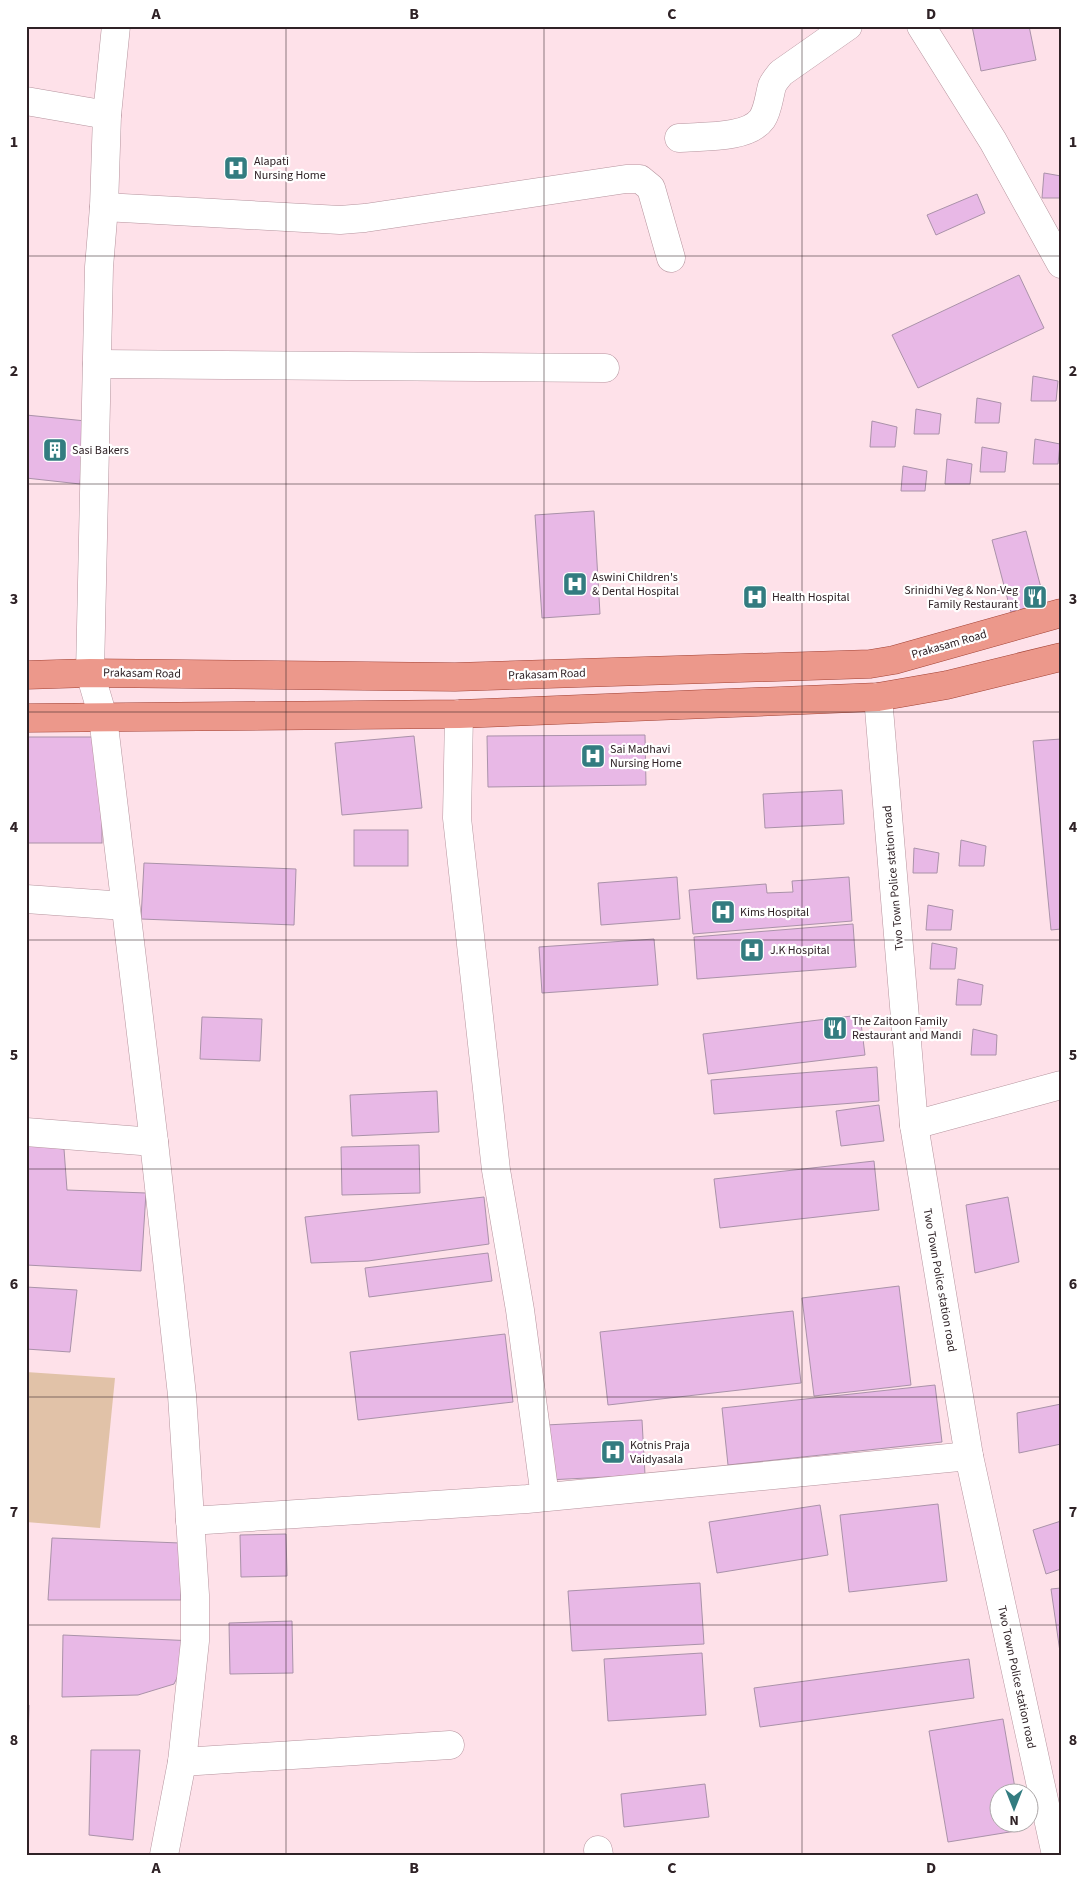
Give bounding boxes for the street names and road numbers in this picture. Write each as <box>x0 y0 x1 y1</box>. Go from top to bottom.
street label: Prakasam Road <box>909 626 989 663</box>
street label: Prakasam Road <box>103 664 181 683</box>
street label: Prakasam Road <box>508 665 586 684</box>
street label: Two Town Police station road <box>879 805 908 951</box>
street label: Two Town Police station road <box>918 1207 961 1353</box>
street label: Two Town Police station road <box>993 1604 1040 1750</box>

